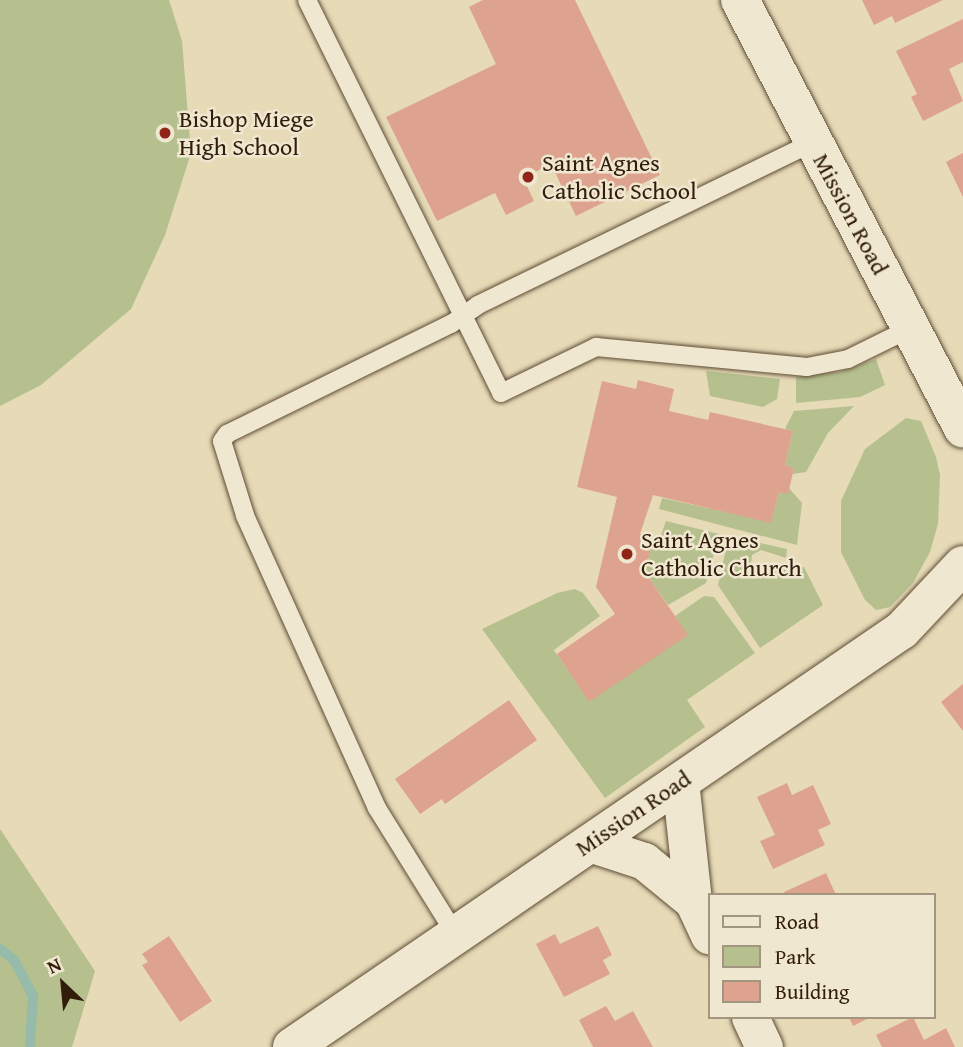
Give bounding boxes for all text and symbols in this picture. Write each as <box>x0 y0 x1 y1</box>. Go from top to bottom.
place label: Bishop Miege High School <box>179 105 314 161</box>
marker: Bishop Miege High School <box>157 125 173 141</box>
street label: Mission Road <box>807 148 895 280</box>
place label: Saint Agnes Catholic School <box>542 149 697 205</box>
marker: Saint Agnes Catholic School <box>520 169 536 185</box>
place label: Saint Agnes Catholic Church <box>641 526 802 582</box>
marker: Saint Agnes Catholic Church <box>619 546 635 562</box>
street label: Mission Road <box>570 764 696 862</box>
legend <box>708 893 935 1019</box>
text: Road <box>775 906 819 937</box>
text: Park <box>775 941 816 972</box>
north arrow <box>28 949 98 1019</box>
text: N <box>42 950 66 980</box>
text: Building <box>775 976 849 1007</box>

